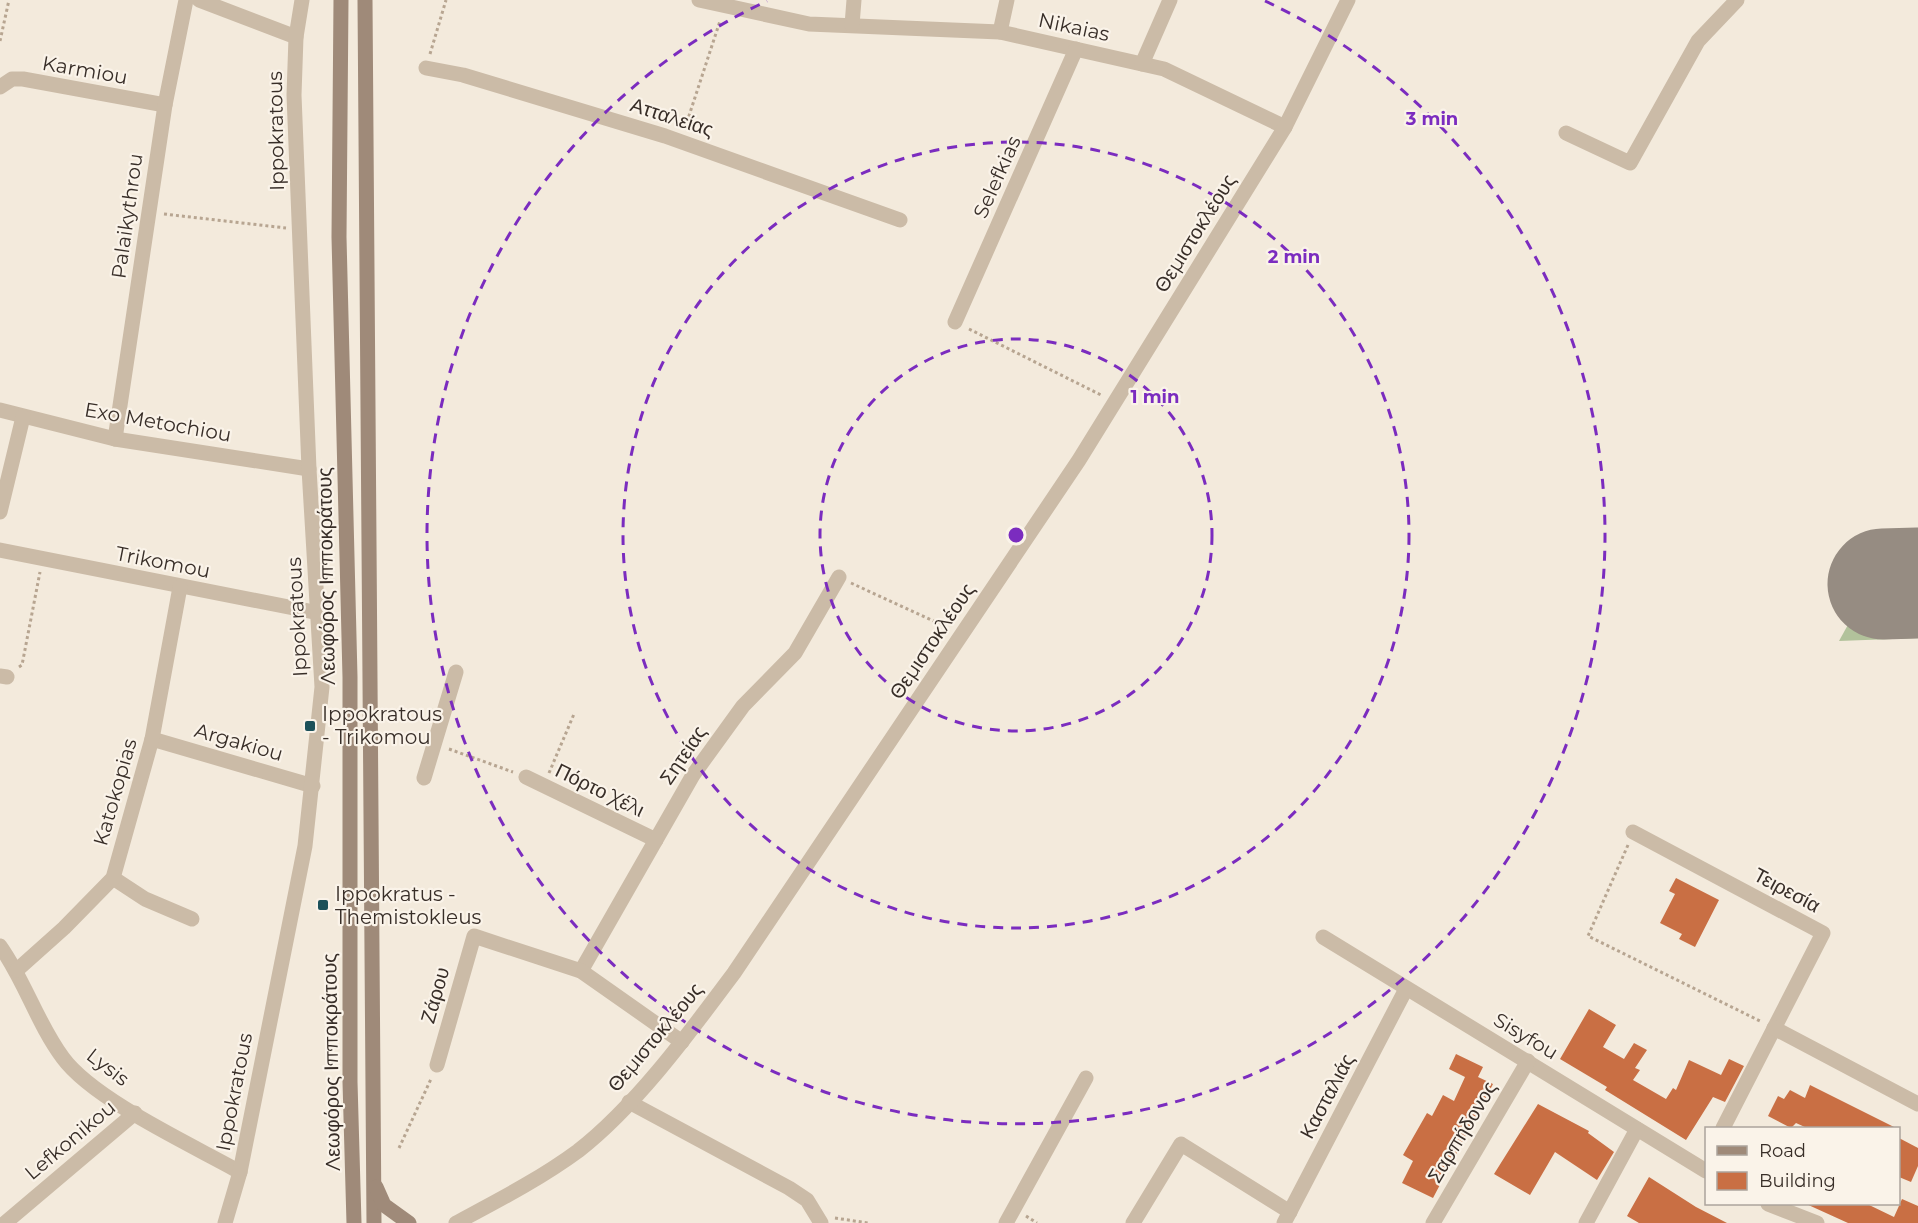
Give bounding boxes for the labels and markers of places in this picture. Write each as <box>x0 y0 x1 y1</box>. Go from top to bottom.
centre of rings <box>1006 525 1026 545</box>
place label: Ippokratous - Trikomou <box>322 702 442 749</box>
marker: Ippokratous - Trikomou <box>303 719 317 733</box>
place label: Ippokratus - Themistokleus <box>335 882 482 929</box>
marker: Ippokratus - Themistokleus <box>316 898 330 912</box>

